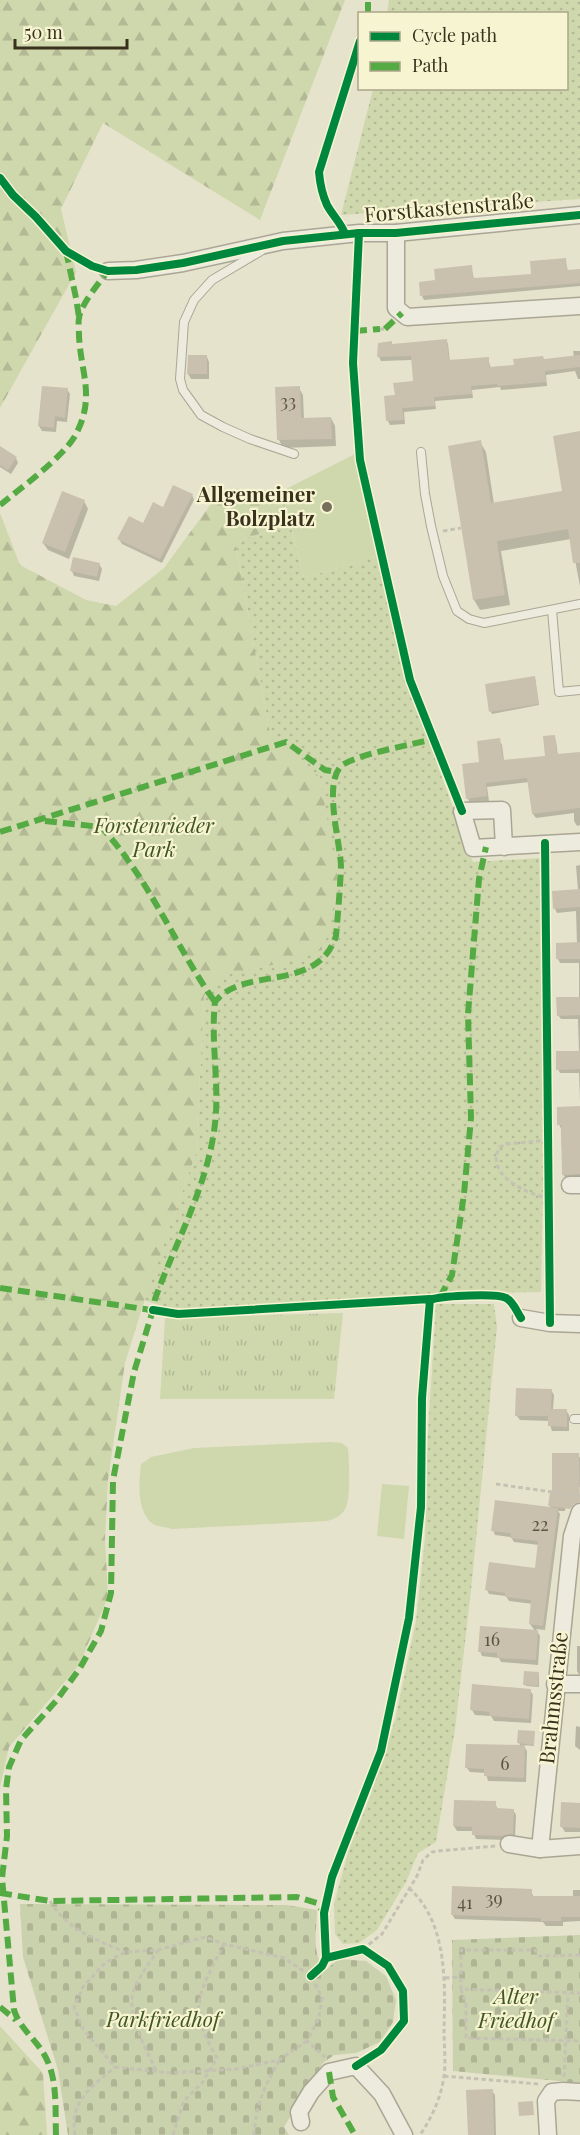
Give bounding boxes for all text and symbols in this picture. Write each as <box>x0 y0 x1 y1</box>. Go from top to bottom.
scale bar <box>15 12 128 50</box>
legend <box>358 12 568 90</box>
text: 50 m <box>24 20 63 44</box>
text: Cycle path <box>412 23 497 47</box>
text: Path <box>412 53 449 77</box>
street label: Forstkastenstraße <box>363 185 535 227</box>
house number: 33 <box>280 389 296 413</box>
place label: Allgemeiner Bolzplatz <box>196 479 315 531</box>
marker: Allgemeiner Bolzplatz <box>320 500 334 514</box>
park label: Forstenrieder Park <box>93 810 215 862</box>
house number: 22 <box>531 1512 549 1536</box>
house number: 16 <box>484 1627 500 1651</box>
street label: Brahmsstraße <box>531 1630 573 1765</box>
house number: 6 <box>500 1751 510 1775</box>
house number: 39 <box>485 1886 503 1910</box>
house number: 41 <box>457 1890 473 1914</box>
park label: Alter Friedhof <box>477 1981 558 2033</box>
park label: Parkfriedhof <box>105 2004 224 2032</box>

